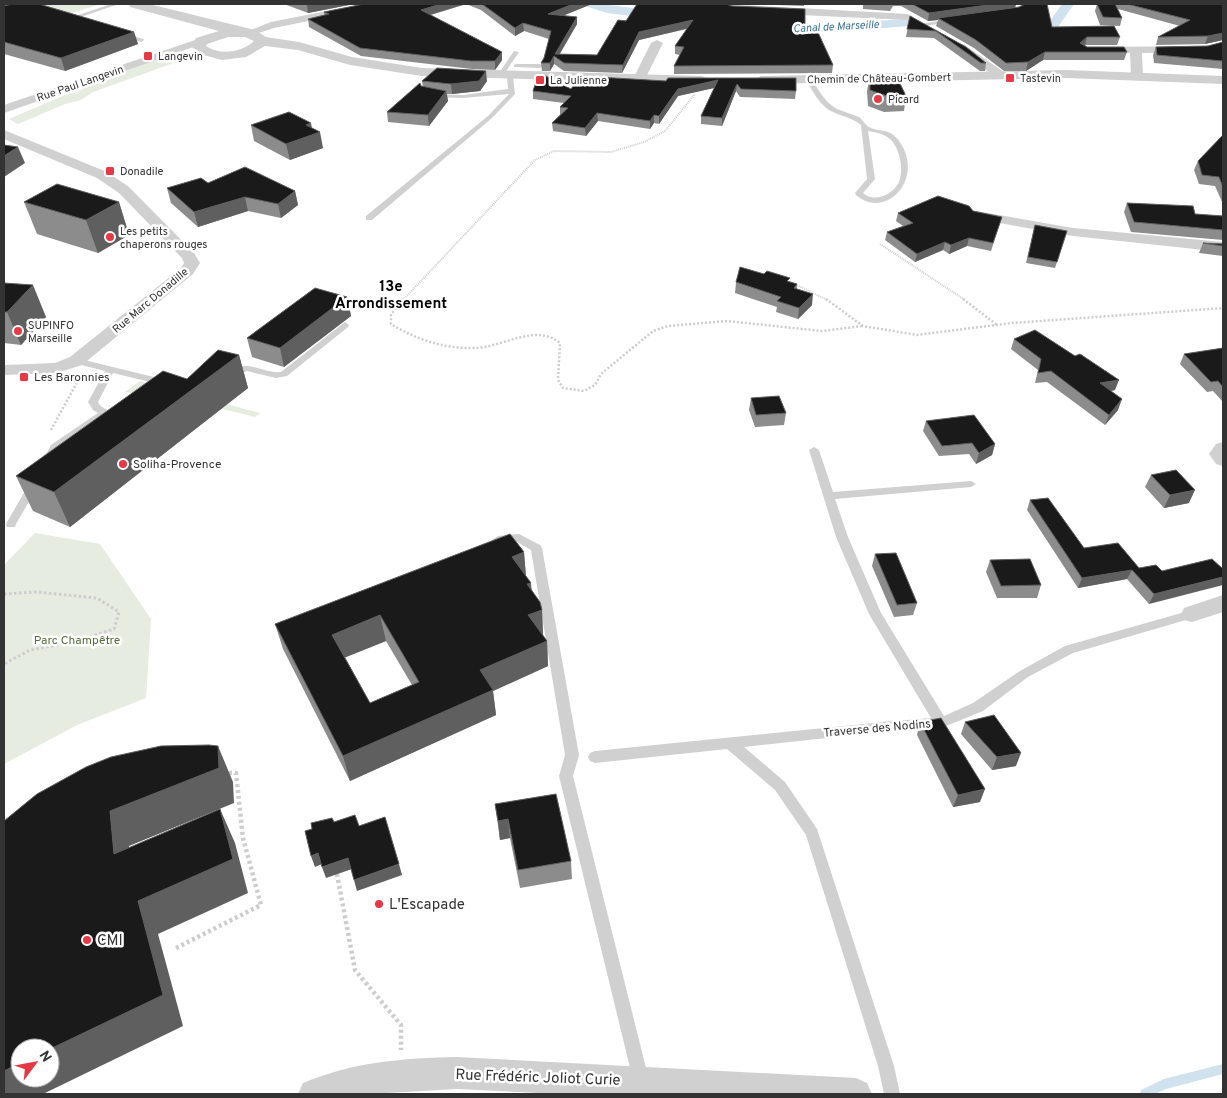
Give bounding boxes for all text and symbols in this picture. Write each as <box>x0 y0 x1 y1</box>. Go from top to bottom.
water label: Canal de Marseille <box>793 18 880 36</box>
marker: Langevin <box>142 50 154 62</box>
place label: Langevin <box>158 50 203 64</box>
street label: Rue Paul Langevin <box>35 63 126 105</box>
street label: Chemin de Château-Gombert <box>807 71 951 87</box>
marker: Tastevin <box>1004 72 1016 84</box>
place label: Tastevin <box>1020 72 1061 86</box>
marker: La Julienne <box>534 74 546 86</box>
place label: La Julienne <box>550 74 607 88</box>
marker: Picard <box>872 93 884 105</box>
place label: Picard <box>888 93 919 107</box>
marker: Donadile <box>104 165 116 177</box>
place label: Donadile <box>120 165 164 179</box>
place label: Les petits chaperons rouges <box>120 225 208 252</box>
marker: Les petits chaperons rouges <box>104 231 116 243</box>
street label: Rue Marc Donadille <box>110 265 191 337</box>
district label: 13e Arrondissement <box>335 278 447 314</box>
place label: SUPINFO Marseille <box>28 319 74 346</box>
marker: SUPINFO Marseille <box>12 325 24 337</box>
place label: Les Baronnies <box>34 370 110 386</box>
marker: Les Baronnies <box>18 371 30 383</box>
place label: Soliha-Provence <box>133 457 221 473</box>
marker: Soliha-Provence <box>117 458 129 470</box>
park label: Parc Champêtre <box>34 633 120 649</box>
street label: Traverse des Nodins <box>823 716 931 742</box>
place label: L'Escapade <box>389 896 465 915</box>
marker: L'Escapade <box>373 898 385 910</box>
place label: CMI <box>97 932 123 951</box>
marker: CMI <box>81 934 93 946</box>
north arrow <box>10 1038 60 1088</box>
text: N <box>35 1048 55 1066</box>
street label: Rue Frédéric Joliot Curie <box>455 1066 621 1091</box>

